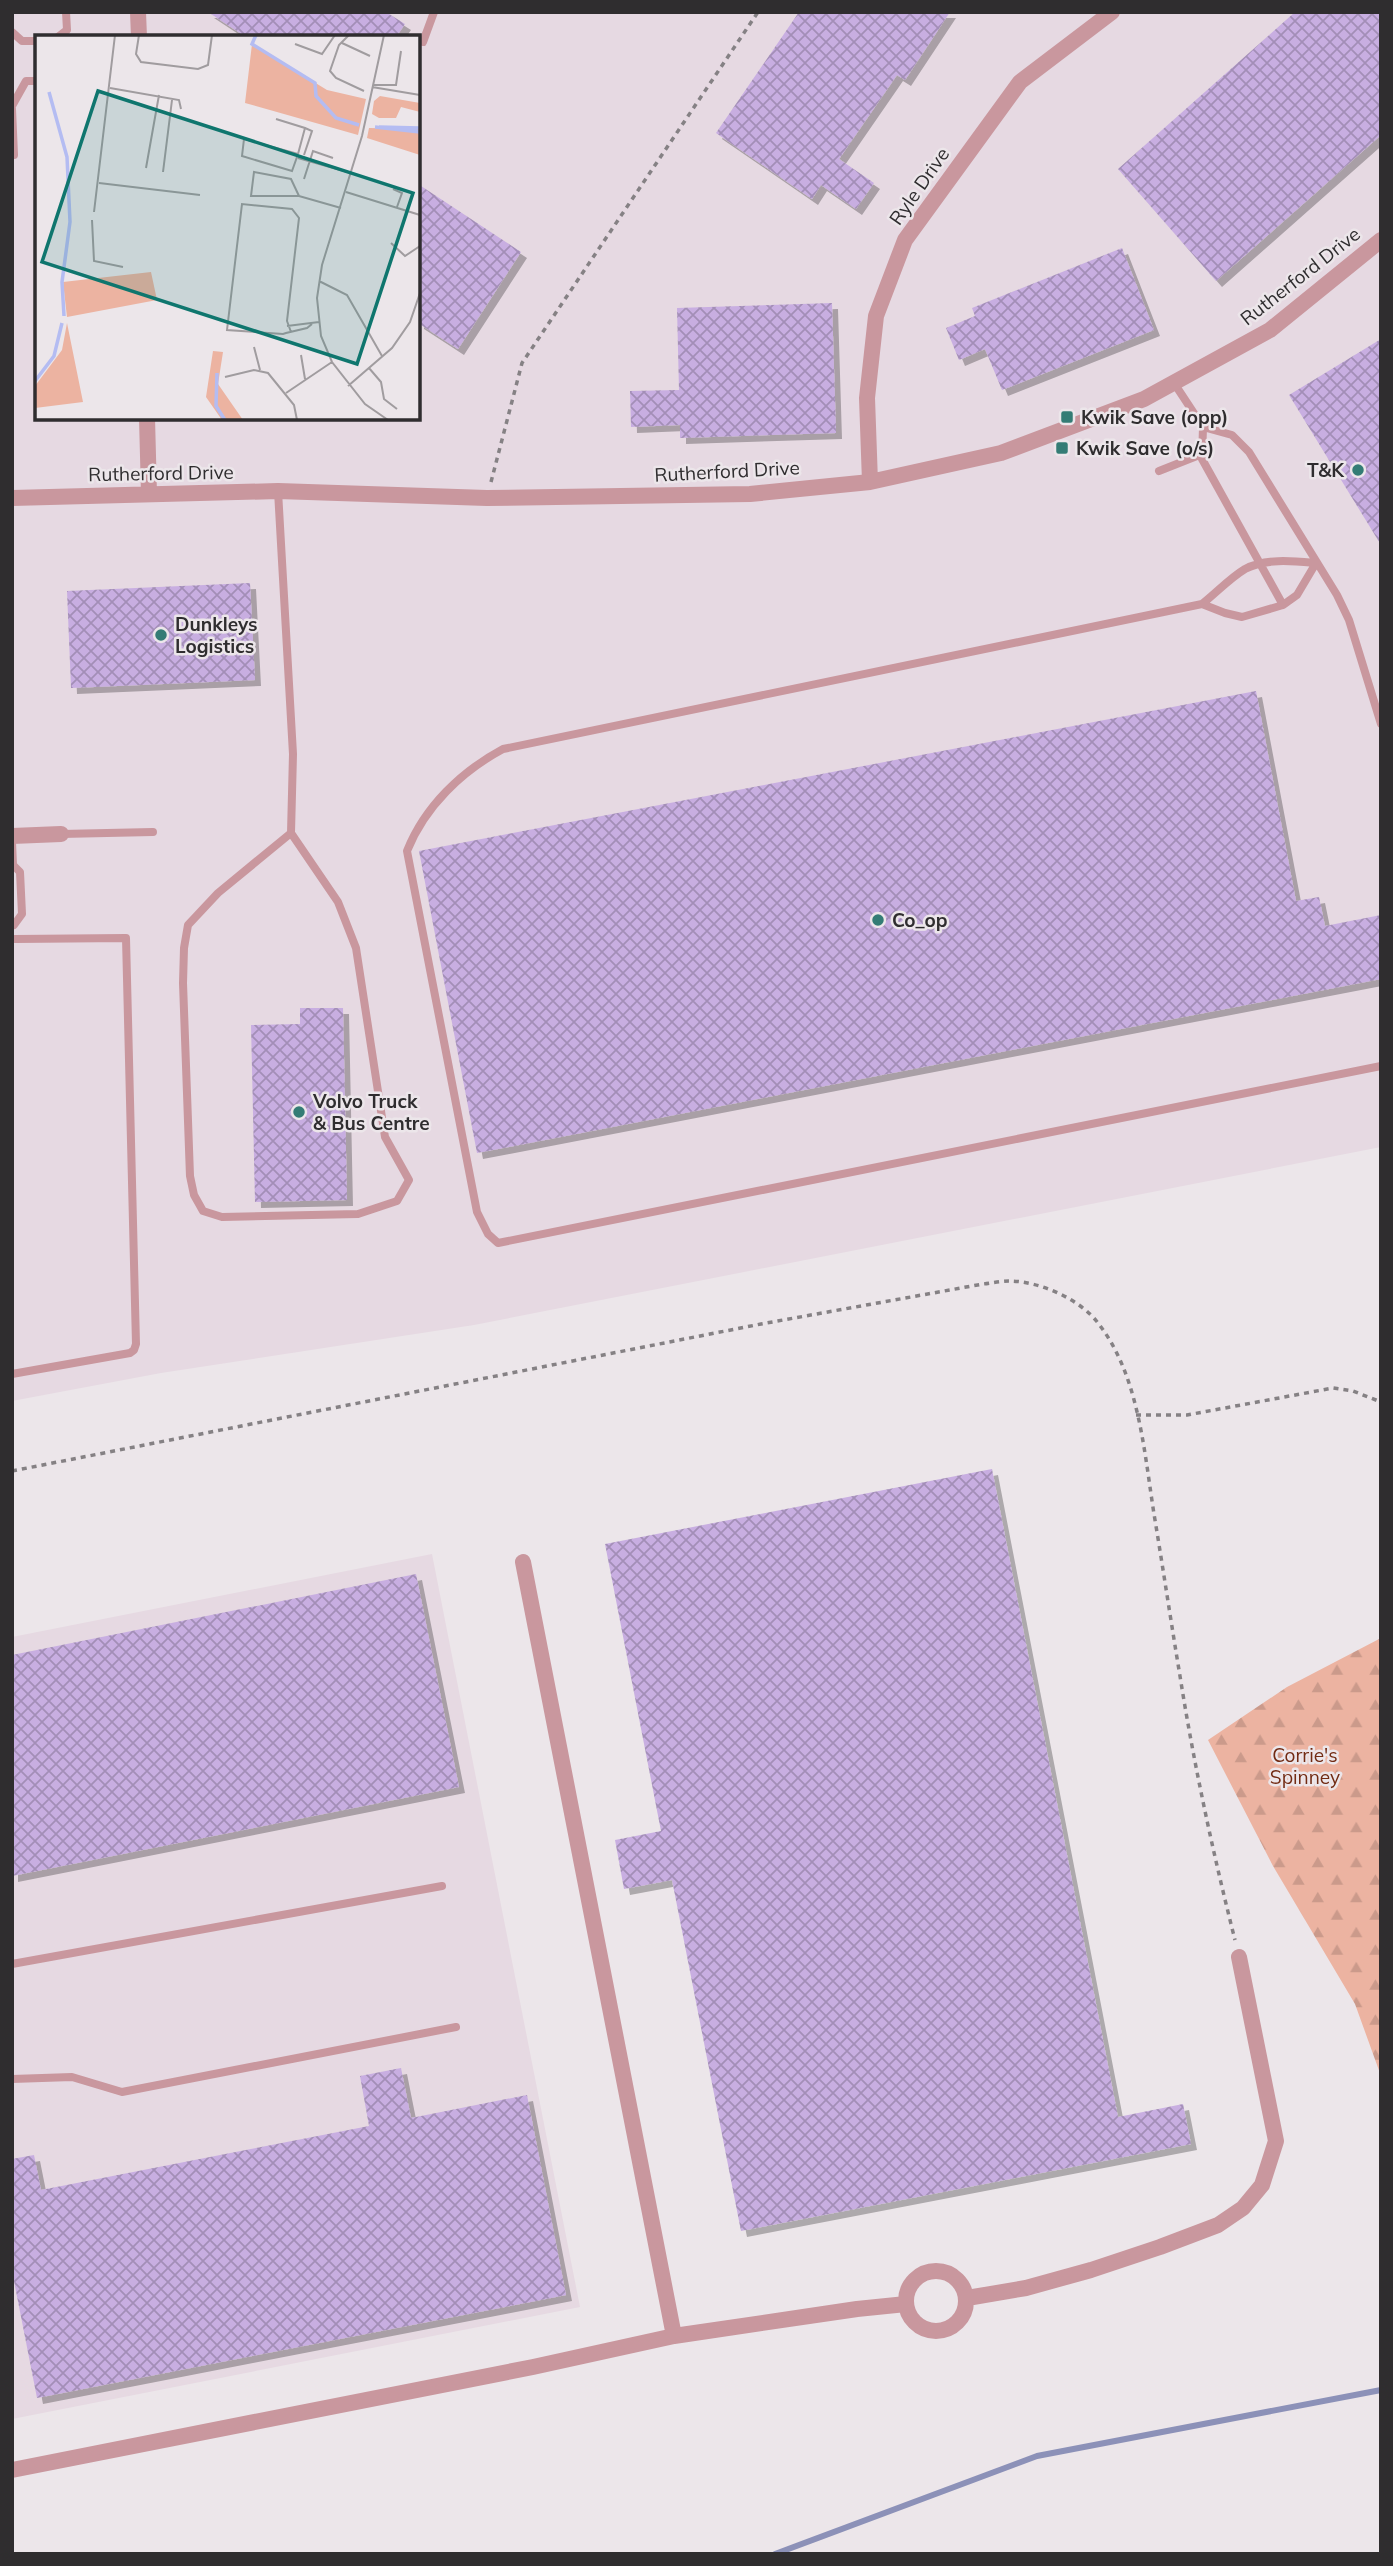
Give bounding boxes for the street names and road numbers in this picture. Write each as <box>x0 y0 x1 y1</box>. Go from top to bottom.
street label: Ryle Drive <box>884 143 954 229</box>
street label: Rutherford Drive <box>1235 222 1365 330</box>
street label: Rutherford Drive <box>654 455 800 487</box>
street label: Rutherford Drive <box>88 460 234 486</box>

